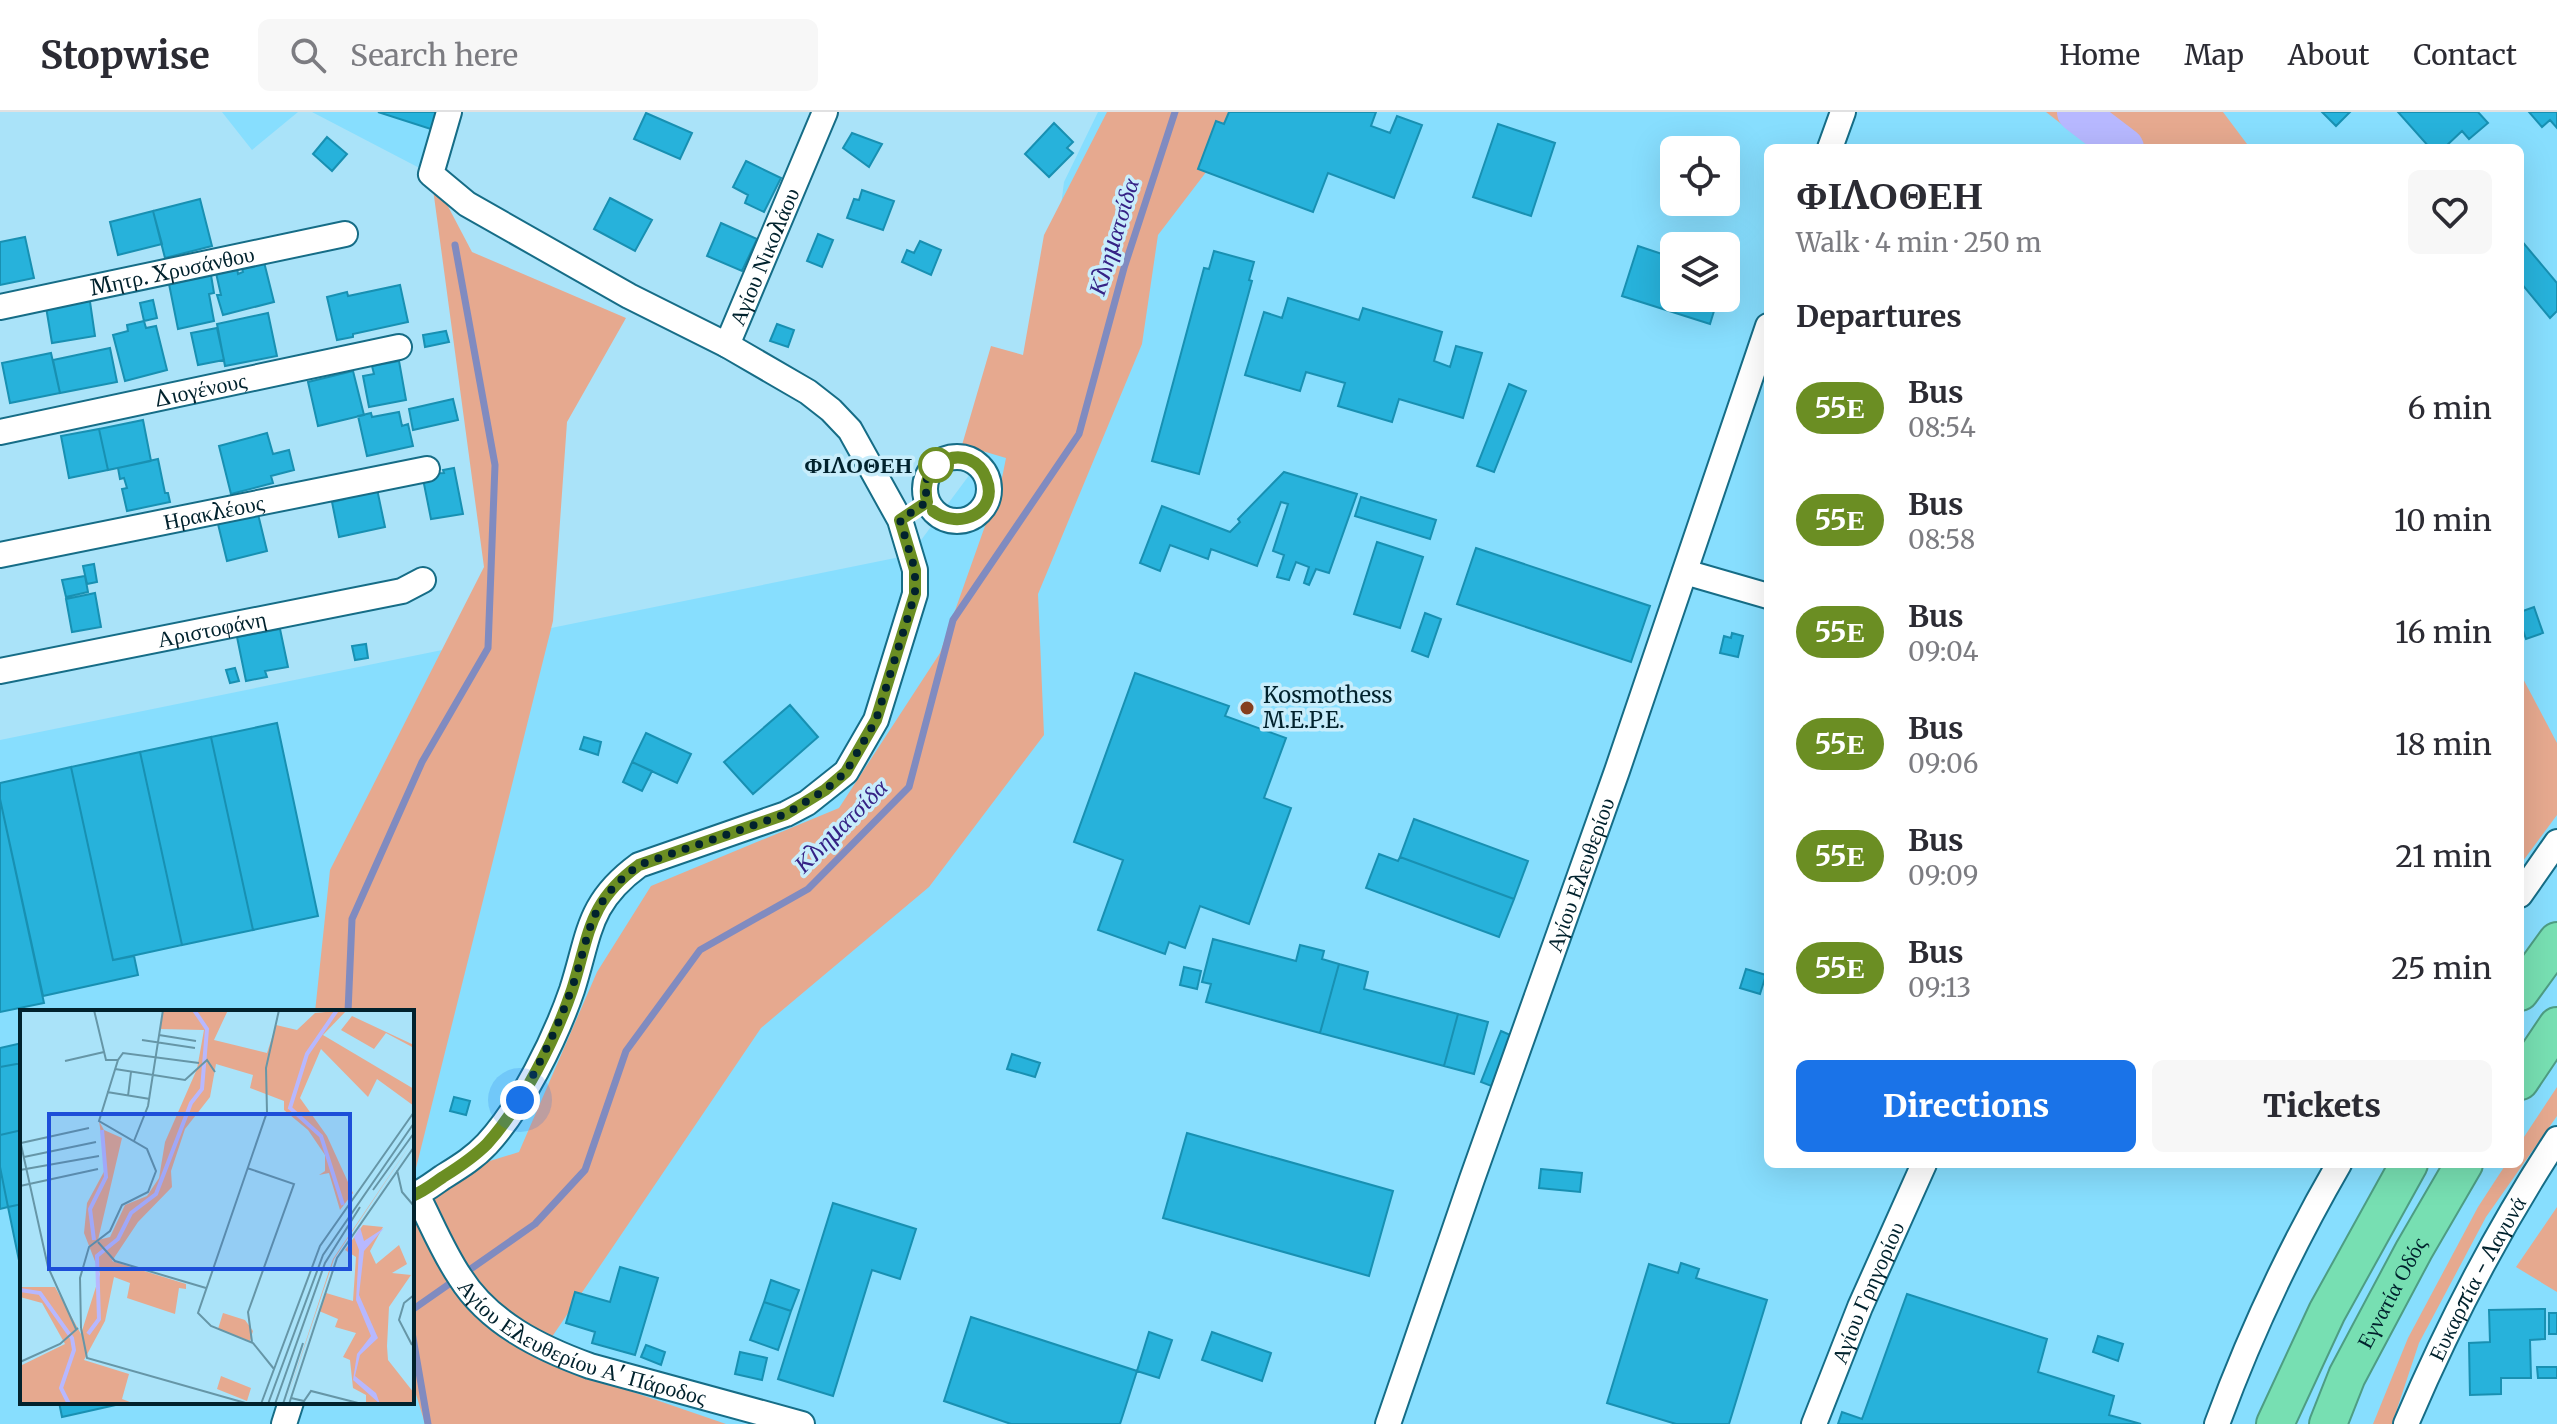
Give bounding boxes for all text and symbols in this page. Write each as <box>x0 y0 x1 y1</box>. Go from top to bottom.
search box <box>258 19 818 91</box>
text: Stopwise <box>40 32 210 79</box>
icon: search <box>286 33 330 77</box>
text: Search here <box>350 36 518 74</box>
text: Home <box>2059 37 2140 73</box>
text: Map <box>2184 37 2244 73</box>
text: About <box>2288 37 2369 73</box>
text: Contact <box>2413 37 2517 73</box>
map controls <box>1660 136 1740 312</box>
button: locate <box>1660 136 1740 216</box>
button: heart <box>2408 170 2492 254</box>
text: ΦΙΛΟΘΕΗ <box>1796 172 1983 219</box>
water label: Κληματσίδα <box>1081 174 1146 300</box>
street label: Αγίου Νικολάου <box>723 183 806 330</box>
text: Walk · 4 min · 250 m <box>1796 226 2042 259</box>
button: layers <box>1660 232 1740 312</box>
street label: Μητρ. Χρυσάνθου <box>87 240 257 302</box>
text: Departures <box>1796 297 1962 335</box>
street label: Διογένους <box>150 366 249 413</box>
text: Bus <box>1908 373 1964 411</box>
text: 6 min <box>2407 389 2492 427</box>
text: 55Ε <box>1815 390 1865 426</box>
text: 08:54 <box>1908 411 1976 444</box>
marker: ΦΙΛΟΘΕΗ <box>919 448 953 482</box>
place label: ΦΙΛΟΘΕΗ <box>804 451 912 479</box>
text: Bus <box>1908 485 1964 523</box>
street label: Ηρακλέους <box>161 488 267 536</box>
text: 10 min <box>2394 501 2492 539</box>
text: 55Ε <box>1815 502 1865 538</box>
text: 08:58 <box>1908 523 1975 556</box>
text: Bus <box>1908 597 1964 635</box>
street label: Αριστοφάνη <box>155 604 269 653</box>
text: 16 min <box>2395 613 2492 651</box>
text: 55Ε <box>1815 614 1865 650</box>
text: 09:04 <box>1908 635 1978 668</box>
place label: Kosmothess M.E.P.E. <box>1263 681 1393 734</box>
marker: Kosmothess M.E.P.E. <box>1238 699 1256 717</box>
text: Bus <box>1908 709 1964 747</box>
text: 18 min <box>2395 725 2492 763</box>
text: 55Ε <box>1815 726 1865 762</box>
text: 09:06 <box>1908 747 1978 780</box>
water label: Κληματσίδα <box>786 772 894 880</box>
street label: Αγίου Ελευθερίου <box>1540 793 1621 956</box>
text: Bus <box>1908 821 1964 859</box>
text: 21 min <box>2395 837 2492 875</box>
text: 55Ε <box>1815 838 1865 874</box>
text: 09:09 <box>1908 859 1978 892</box>
text: Bus <box>1908 933 1964 971</box>
text: 25 min <box>2391 949 2492 987</box>
text: 55Ε <box>1815 950 1865 986</box>
text: 09:13 <box>1908 971 1971 1004</box>
inset map <box>20 1010 414 1404</box>
button: Directions <box>1796 1060 2136 1152</box>
button: Tickets <box>2152 1060 2492 1152</box>
your location <box>500 1080 540 1120</box>
street label: Ευκαρπία - Λαγυνά <box>2422 1191 2532 1365</box>
street label: Αγίου Γρηγορίου <box>1825 1217 1910 1368</box>
street label: Εγνατία Οδός <box>2350 1232 2433 1353</box>
street label: Αγίου Ελευθερίου Α' Πάροδος <box>452 1274 710 1411</box>

